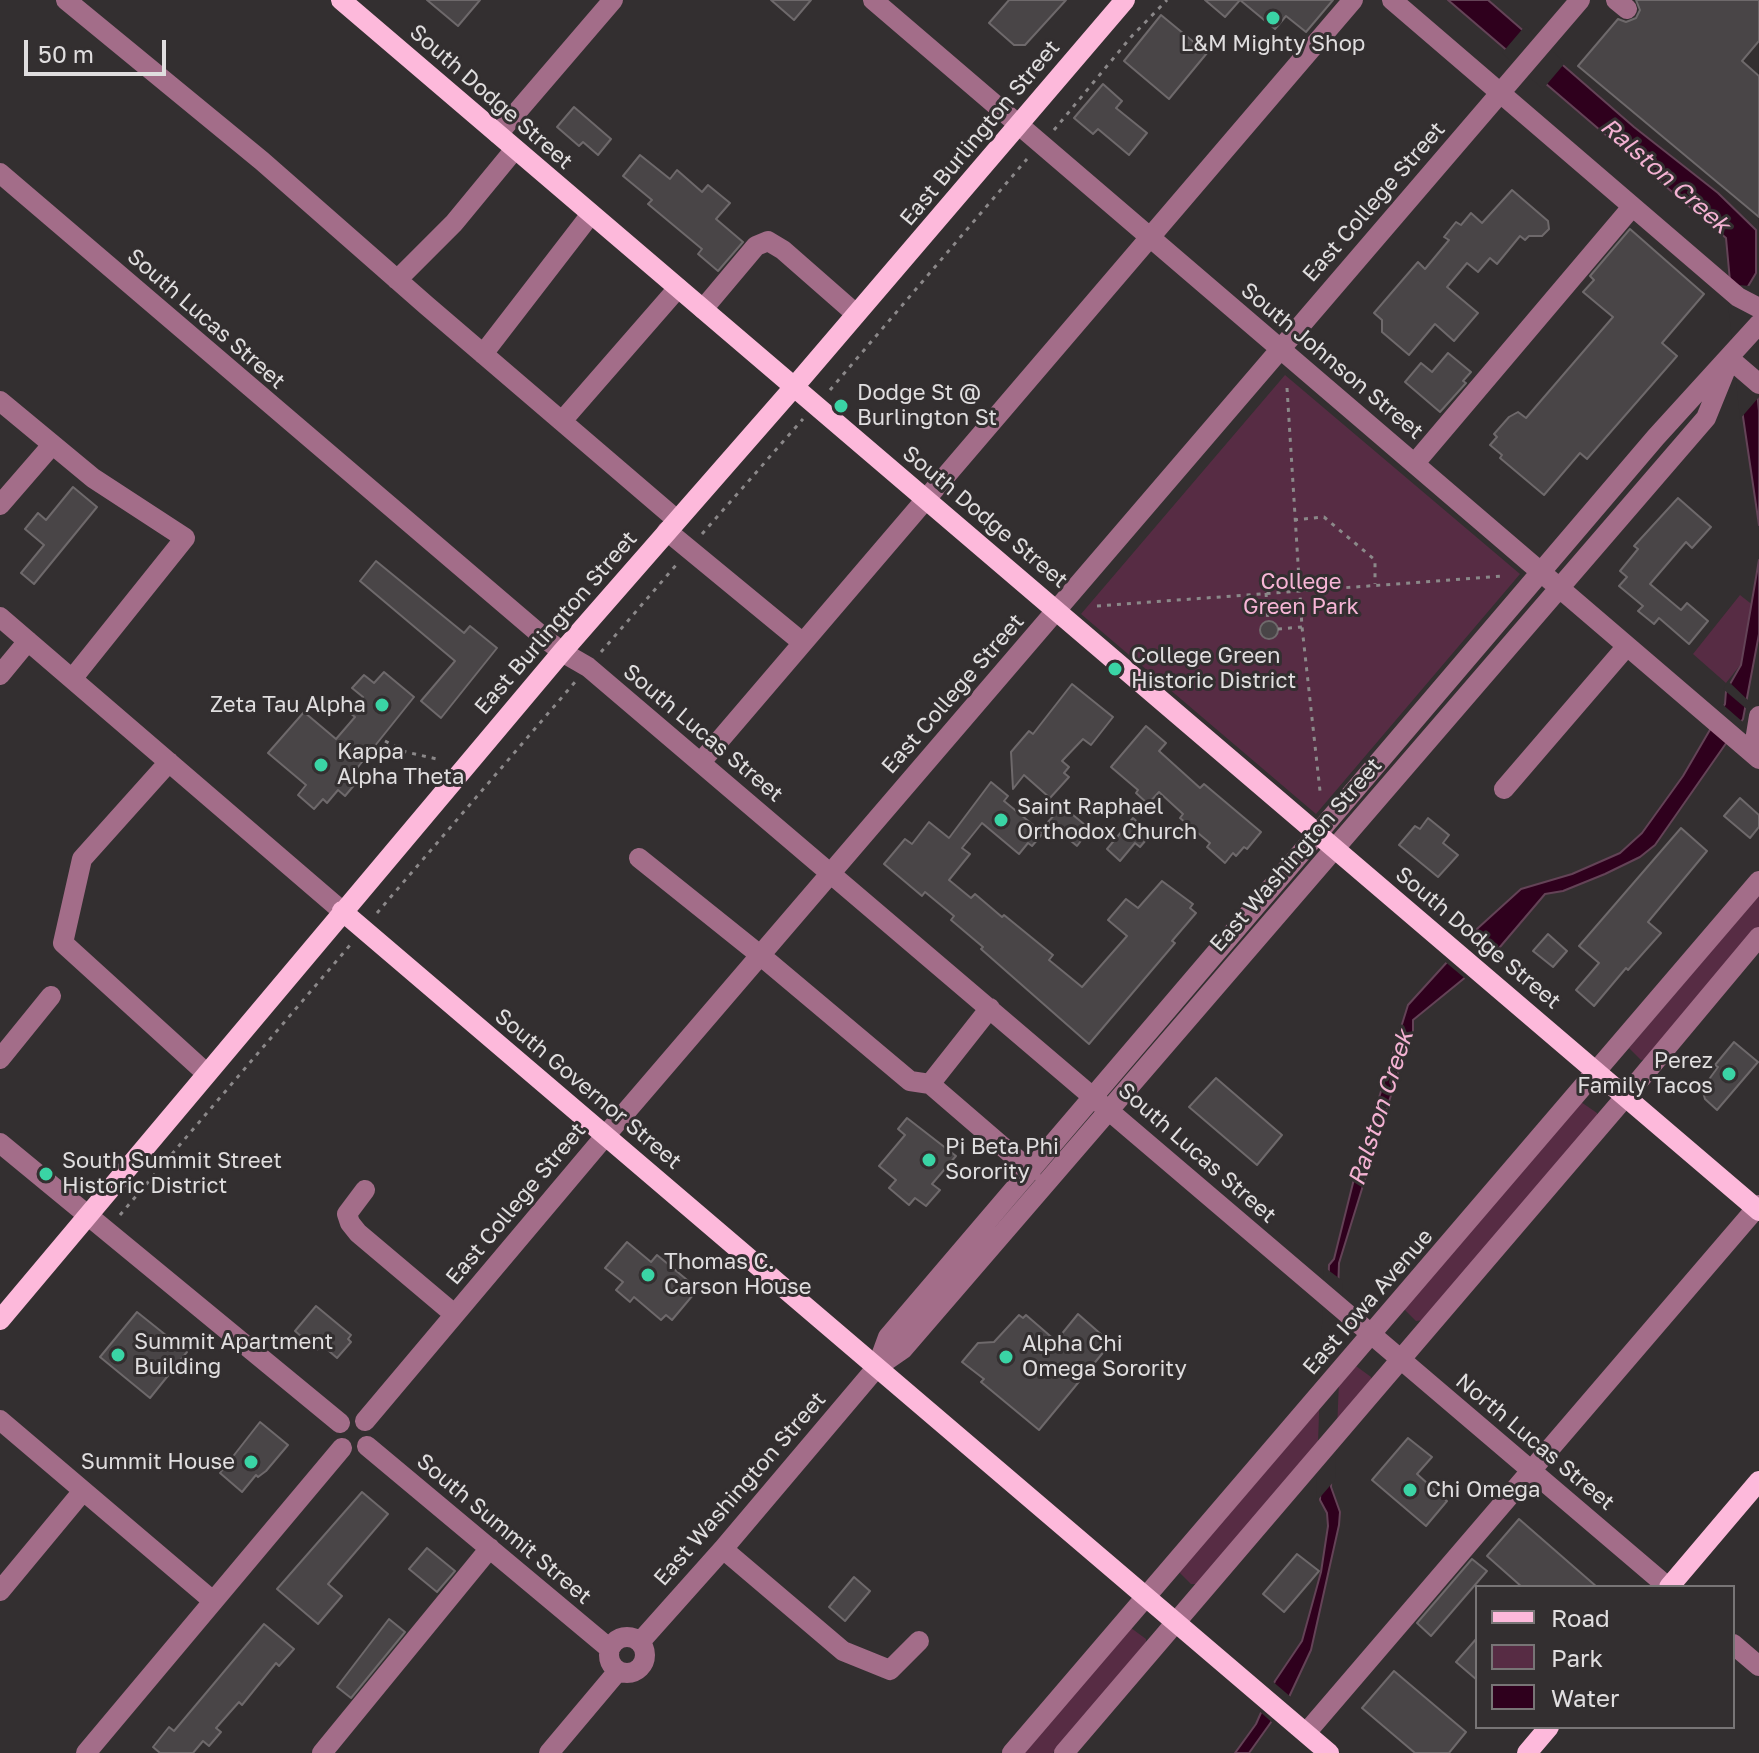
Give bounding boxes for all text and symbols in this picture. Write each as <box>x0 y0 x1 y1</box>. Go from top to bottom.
marker: L&M Mighty Shop <box>1264 9 1282 27</box>
street label: South Dodge Street <box>404 19 578 175</box>
scale bar <box>28 24 170 74</box>
place label: L&M Mighty Shop <box>1181 31 1365 57</box>
street label: East Burlington Street <box>895 35 1065 231</box>
text: 50 m <box>38 39 94 68</box>
water label: Ralston Creek <box>1595 112 1735 240</box>
street label: East College Street <box>1297 117 1451 287</box>
street label: South Lucas Street <box>122 243 290 395</box>
street label: South Johnson Street <box>1235 277 1429 445</box>
place label: Dodge St @ Burlington St <box>857 380 997 432</box>
marker: Dodge St @ Burlington St <box>832 397 850 415</box>
street label: South Dodge Street <box>897 440 1073 594</box>
street label: East Burlington Street <box>469 526 643 720</box>
park label: College Green Park <box>1243 569 1359 620</box>
street label: East College Street <box>876 609 1030 779</box>
place label: College Green Historic District <box>1131 643 1296 694</box>
street label: South Lucas Street <box>618 658 788 808</box>
marker: College Green Historic District <box>1106 660 1124 678</box>
place label: Zeta Tau Alpha <box>210 692 366 718</box>
marker: Zeta Tau Alpha <box>373 696 391 714</box>
place label: Kappa Alpha Theta <box>337 739 464 790</box>
street label: East Washington Street <box>1205 753 1387 957</box>
marker: Kappa Alpha Theta <box>312 756 330 774</box>
place label: Saint Raphael Orthodox Church <box>1017 794 1197 846</box>
marker: Saint Raphael Orthodox Church <box>992 811 1010 829</box>
street label: South Dodge Street <box>1390 861 1566 1015</box>
street label: South Governor Street <box>489 1003 687 1175</box>
water label: Ralston Creek <box>1342 1027 1420 1189</box>
place label: Perez Family Tacos <box>1577 1048 1713 1100</box>
marker: Perez Family Tacos <box>1720 1065 1738 1083</box>
street label: South Lucas Street <box>1113 1077 1281 1229</box>
street label: East College Street <box>441 1118 591 1290</box>
place label: Pi Beta Phi Sorority <box>945 1134 1059 1186</box>
place label: South Summit Street Historic District <box>62 1148 282 1200</box>
marker: Pi Beta Phi Sorority <box>920 1151 938 1169</box>
marker: South Summit Street Historic District <box>37 1165 55 1183</box>
street label: East Iowa Avenue <box>1298 1224 1438 1380</box>
place label: Thomas C. Carson House <box>664 1249 812 1300</box>
marker: Thomas C. Carson House <box>639 1266 657 1284</box>
place label: Summit Apartment Building <box>134 1329 333 1380</box>
place label: Alpha Chi Omega Sorority <box>1022 1331 1187 1382</box>
marker: Summit Apartment Building <box>109 1346 127 1364</box>
marker: Alpha Chi Omega Sorority <box>997 1348 1015 1366</box>
street label: North Lucas Street <box>1450 1368 1620 1516</box>
street label: East Washington Street <box>649 1387 831 1591</box>
street label: South Summit Street <box>411 1448 597 1610</box>
place label: Summit House <box>81 1449 235 1475</box>
marker: Summit House <box>242 1453 260 1471</box>
place label: Chi Omega <box>1426 1477 1540 1503</box>
marker: Chi Omega <box>1401 1481 1419 1499</box>
legend <box>1475 1585 1735 1729</box>
text: Road <box>1551 1603 1610 1632</box>
text: Park <box>1551 1643 1603 1672</box>
text: Water <box>1551 1683 1619 1712</box>

